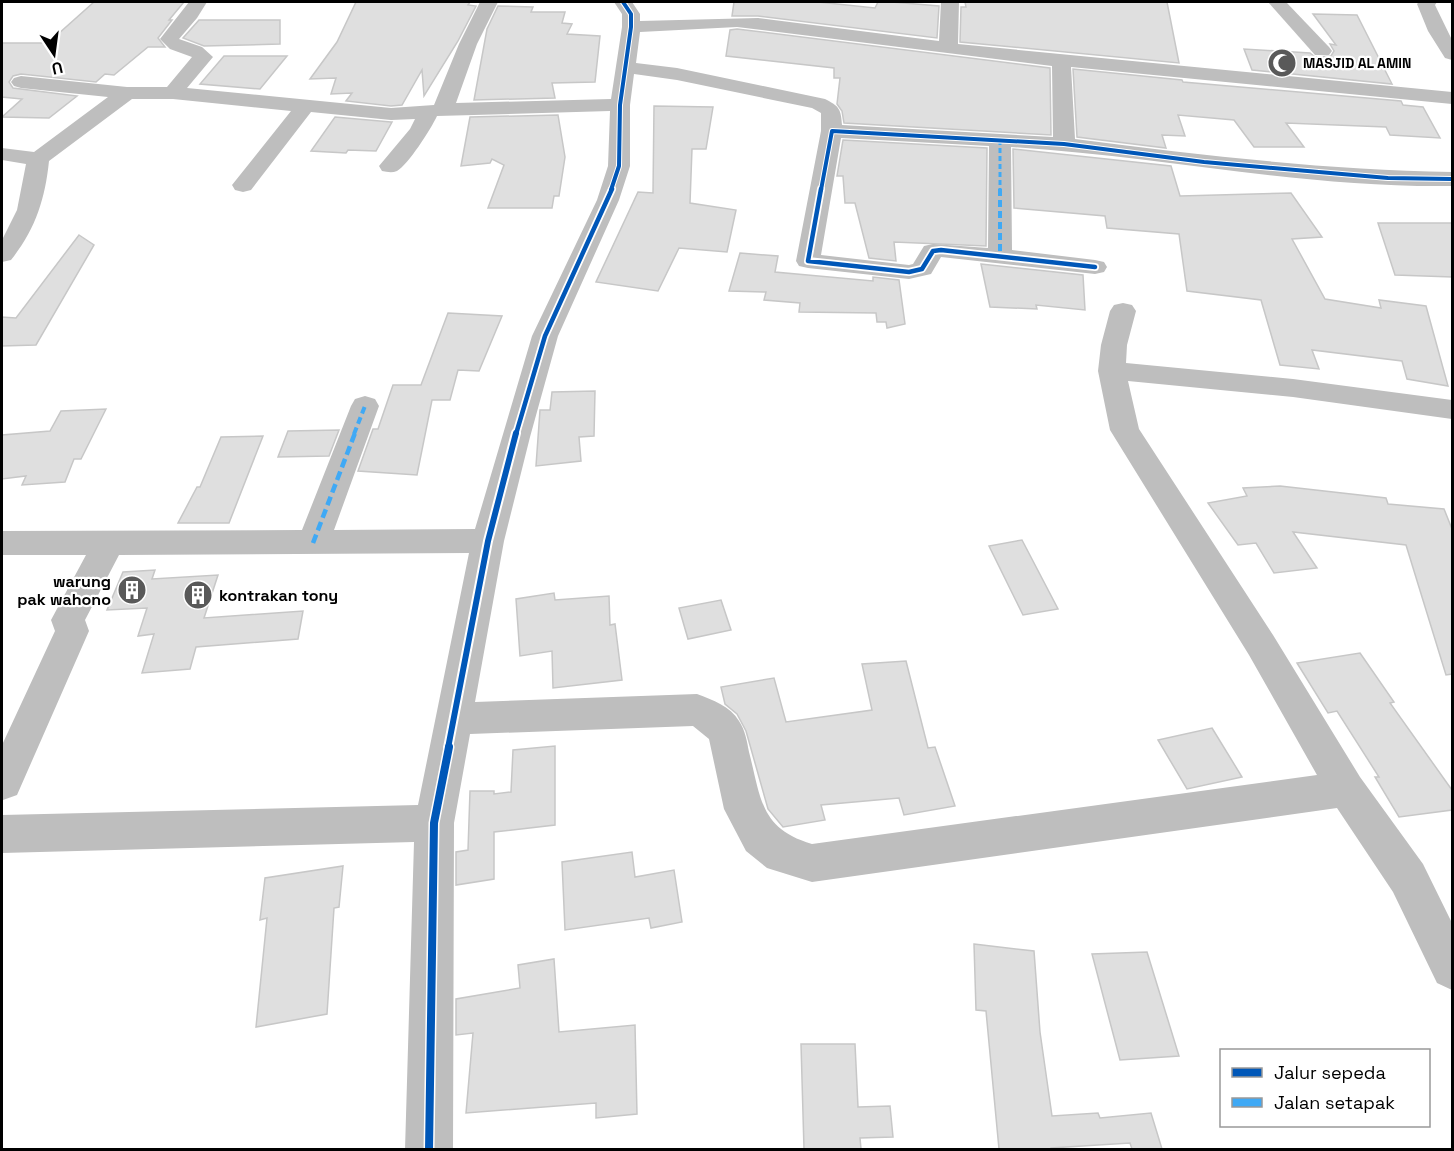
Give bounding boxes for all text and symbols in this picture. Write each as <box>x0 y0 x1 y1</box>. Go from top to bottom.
north arrow <box>24 24 84 84</box>
mosque icon: MASJID AL AMIN <box>1266 47 1298 79</box>
place label: MASJID AL AMIN <box>1303 54 1411 72</box>
text: U <box>50 57 65 80</box>
place label: warung pak wahono <box>17 571 111 610</box>
building icon: warung pak wahono <box>116 574 148 606</box>
building icon: kontrakan tony <box>182 579 214 611</box>
place label: kontrakan tony <box>219 585 338 606</box>
legend <box>1220 1049 1430 1127</box>
text: Jalur sepeda <box>1274 1061 1386 1084</box>
text: Jalan setapak <box>1274 1091 1395 1114</box>

